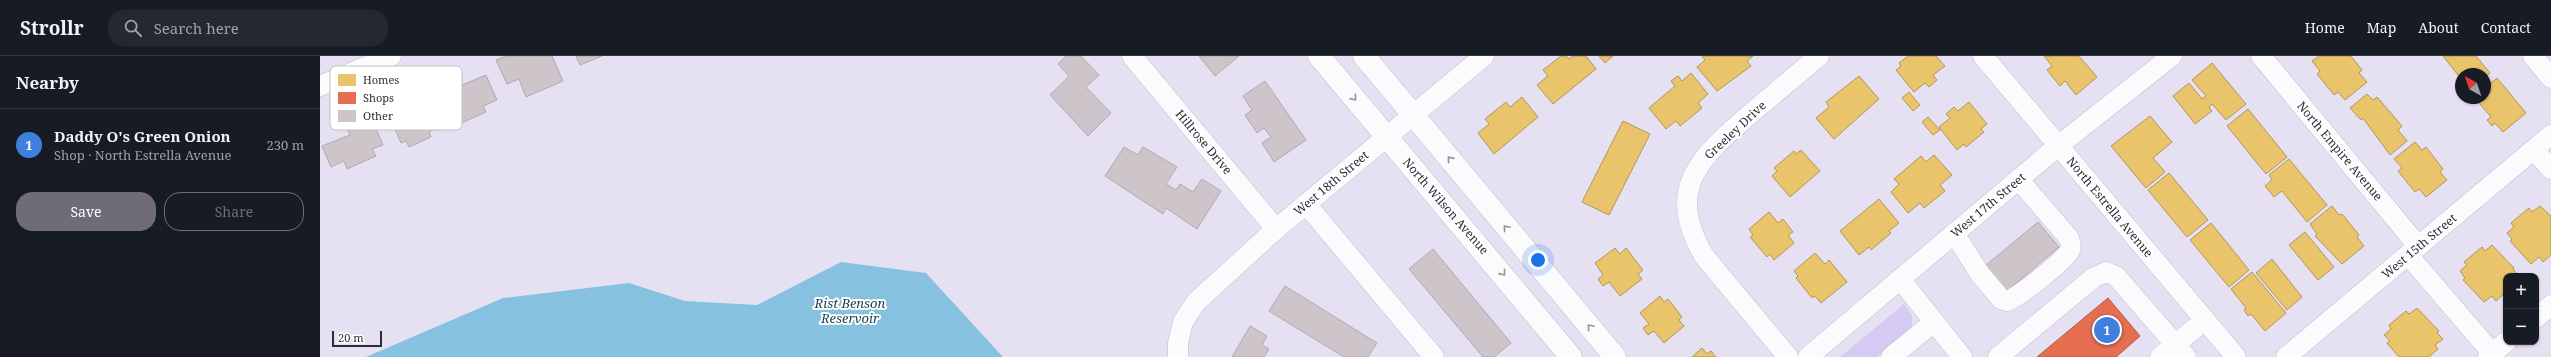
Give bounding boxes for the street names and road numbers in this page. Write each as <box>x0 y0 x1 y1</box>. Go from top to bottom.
street label: Greeley Drive <box>1700 97 1770 163</box>
street label: North Empire Avenue <box>2293 98 2387 204</box>
street label: Hillrose Drive <box>1172 106 1236 178</box>
street label: West 18th Street <box>1290 147 1372 219</box>
street label: North Estrella Avenue <box>2063 153 2157 261</box>
street label: North Wilson Avenue <box>1399 154 1493 258</box>
street label: West 17th Street <box>1947 169 2029 241</box>
street label: West 15th Street <box>2378 210 2460 282</box>

